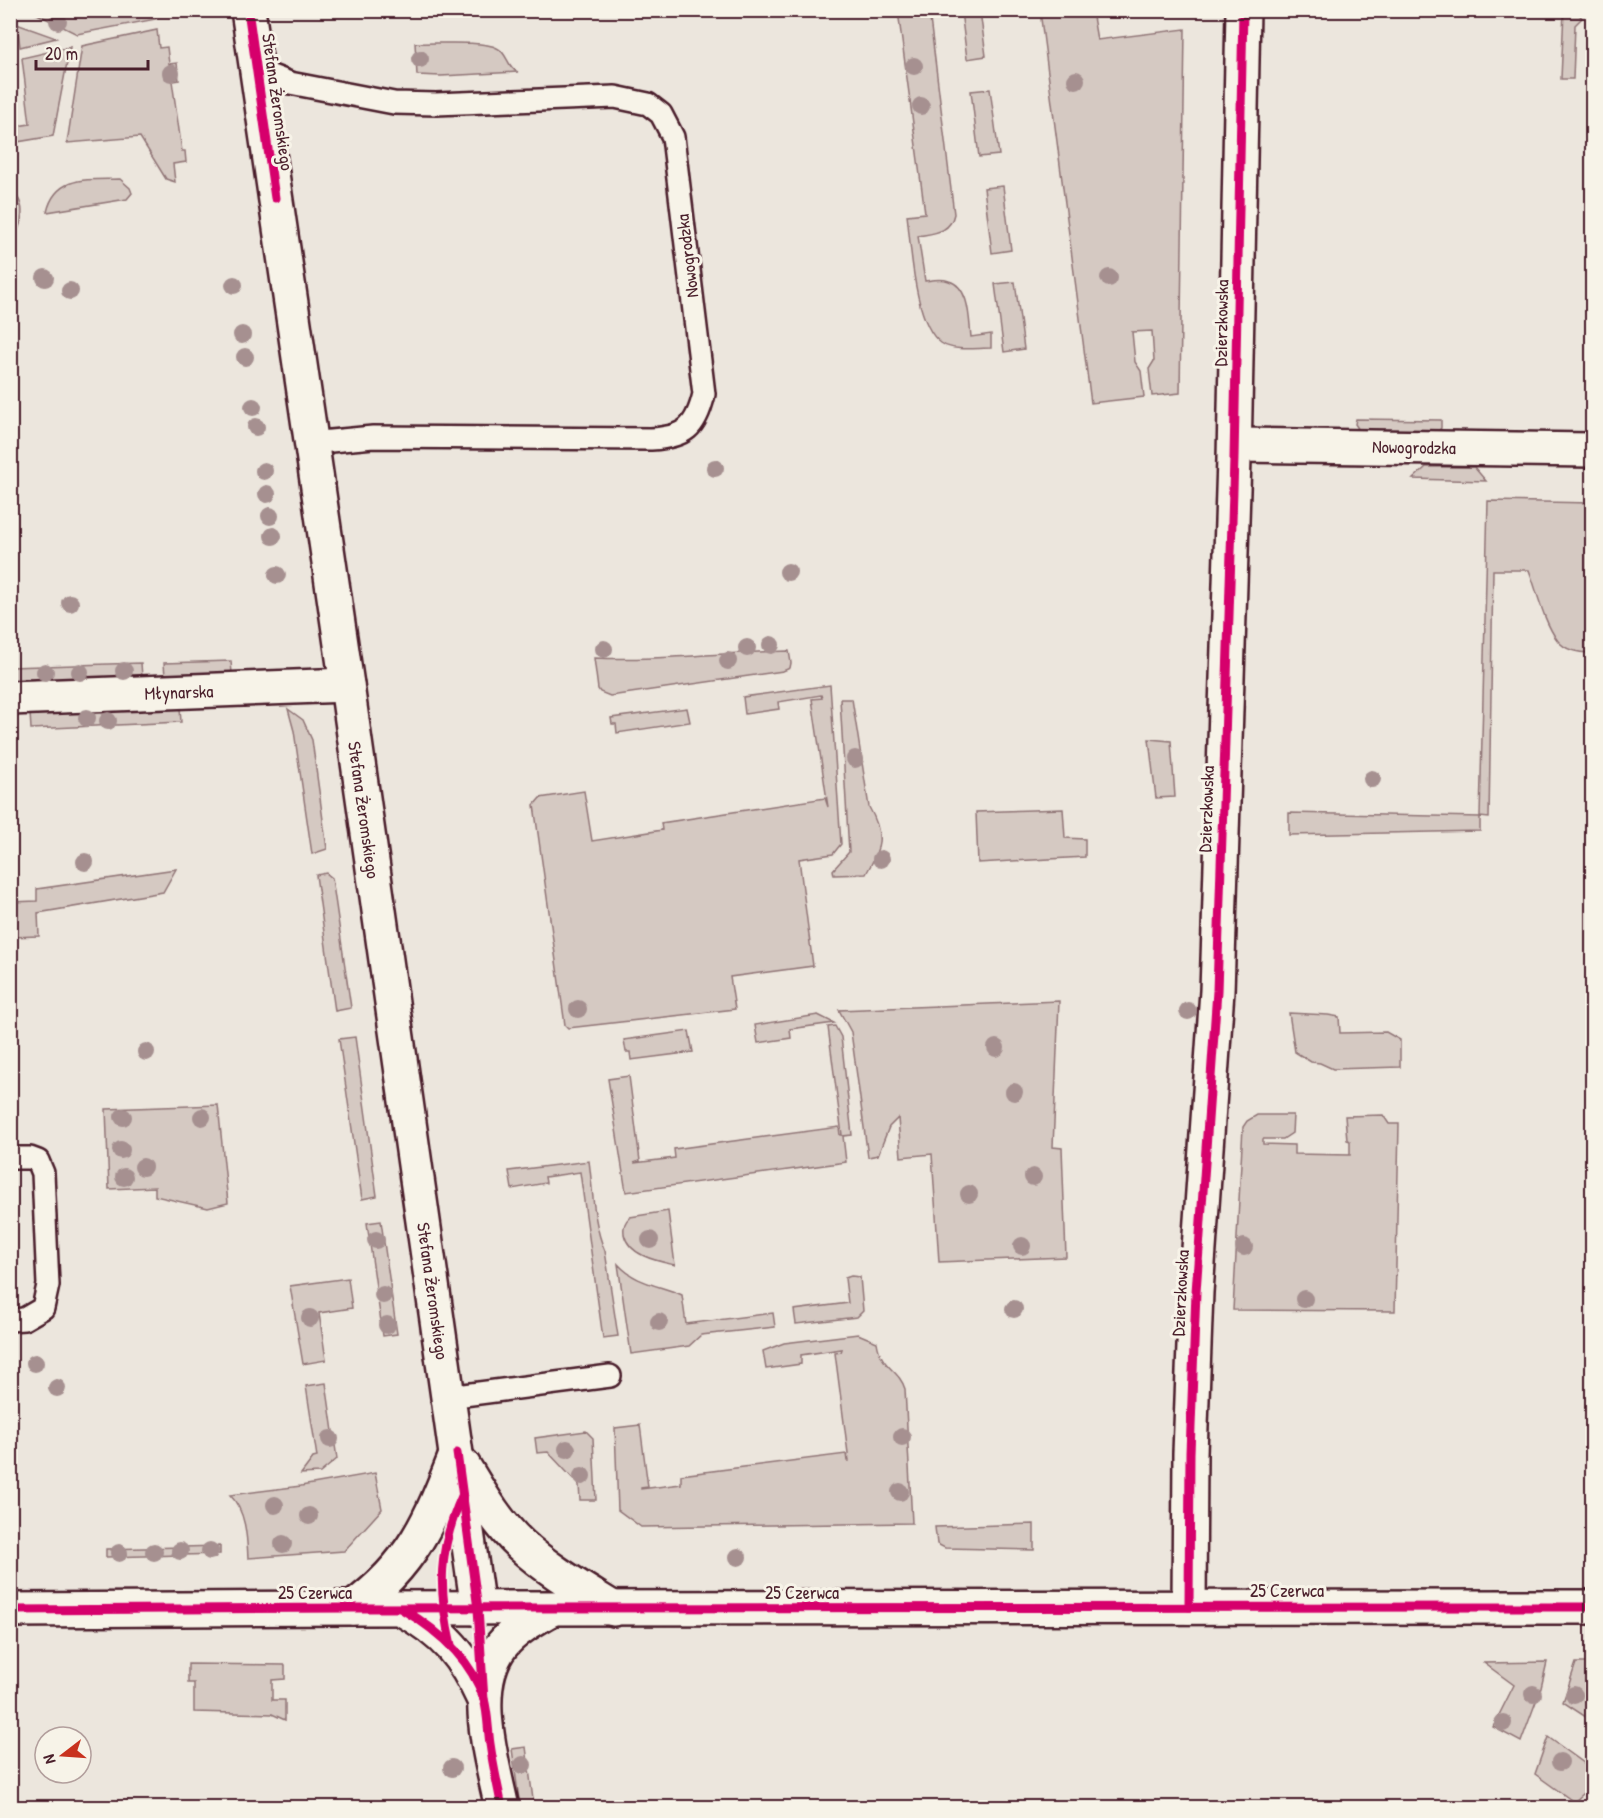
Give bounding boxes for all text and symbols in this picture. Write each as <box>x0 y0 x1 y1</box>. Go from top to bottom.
street label: Stefana Żeromskiego <box>256 32 300 172</box>
scale bar <box>36 33 148 71</box>
text: 20 m <box>45 41 78 66</box>
street label: Nowogrodzka <box>669 213 705 299</box>
street label: Dzierzkowska <box>1208 279 1234 367</box>
street label: Nowogrodzka <box>1372 434 1456 460</box>
street label: Młynarska <box>144 678 214 706</box>
street label: Stefana Żeromskiego <box>342 740 386 880</box>
street label: Dzierzkowska <box>1192 765 1220 853</box>
street label: Stefana Żeromskiego <box>411 1221 455 1361</box>
street label: Dzierzkowska <box>1165 1249 1195 1337</box>
street label: 25 Czerwca <box>1250 1578 1324 1603</box>
street label: 25 Czerwca <box>278 1580 352 1605</box>
street label: 25 Czerwca <box>765 1580 839 1605</box>
north arrow <box>33 1725 93 1785</box>
text: N <box>37 1752 60 1767</box>

